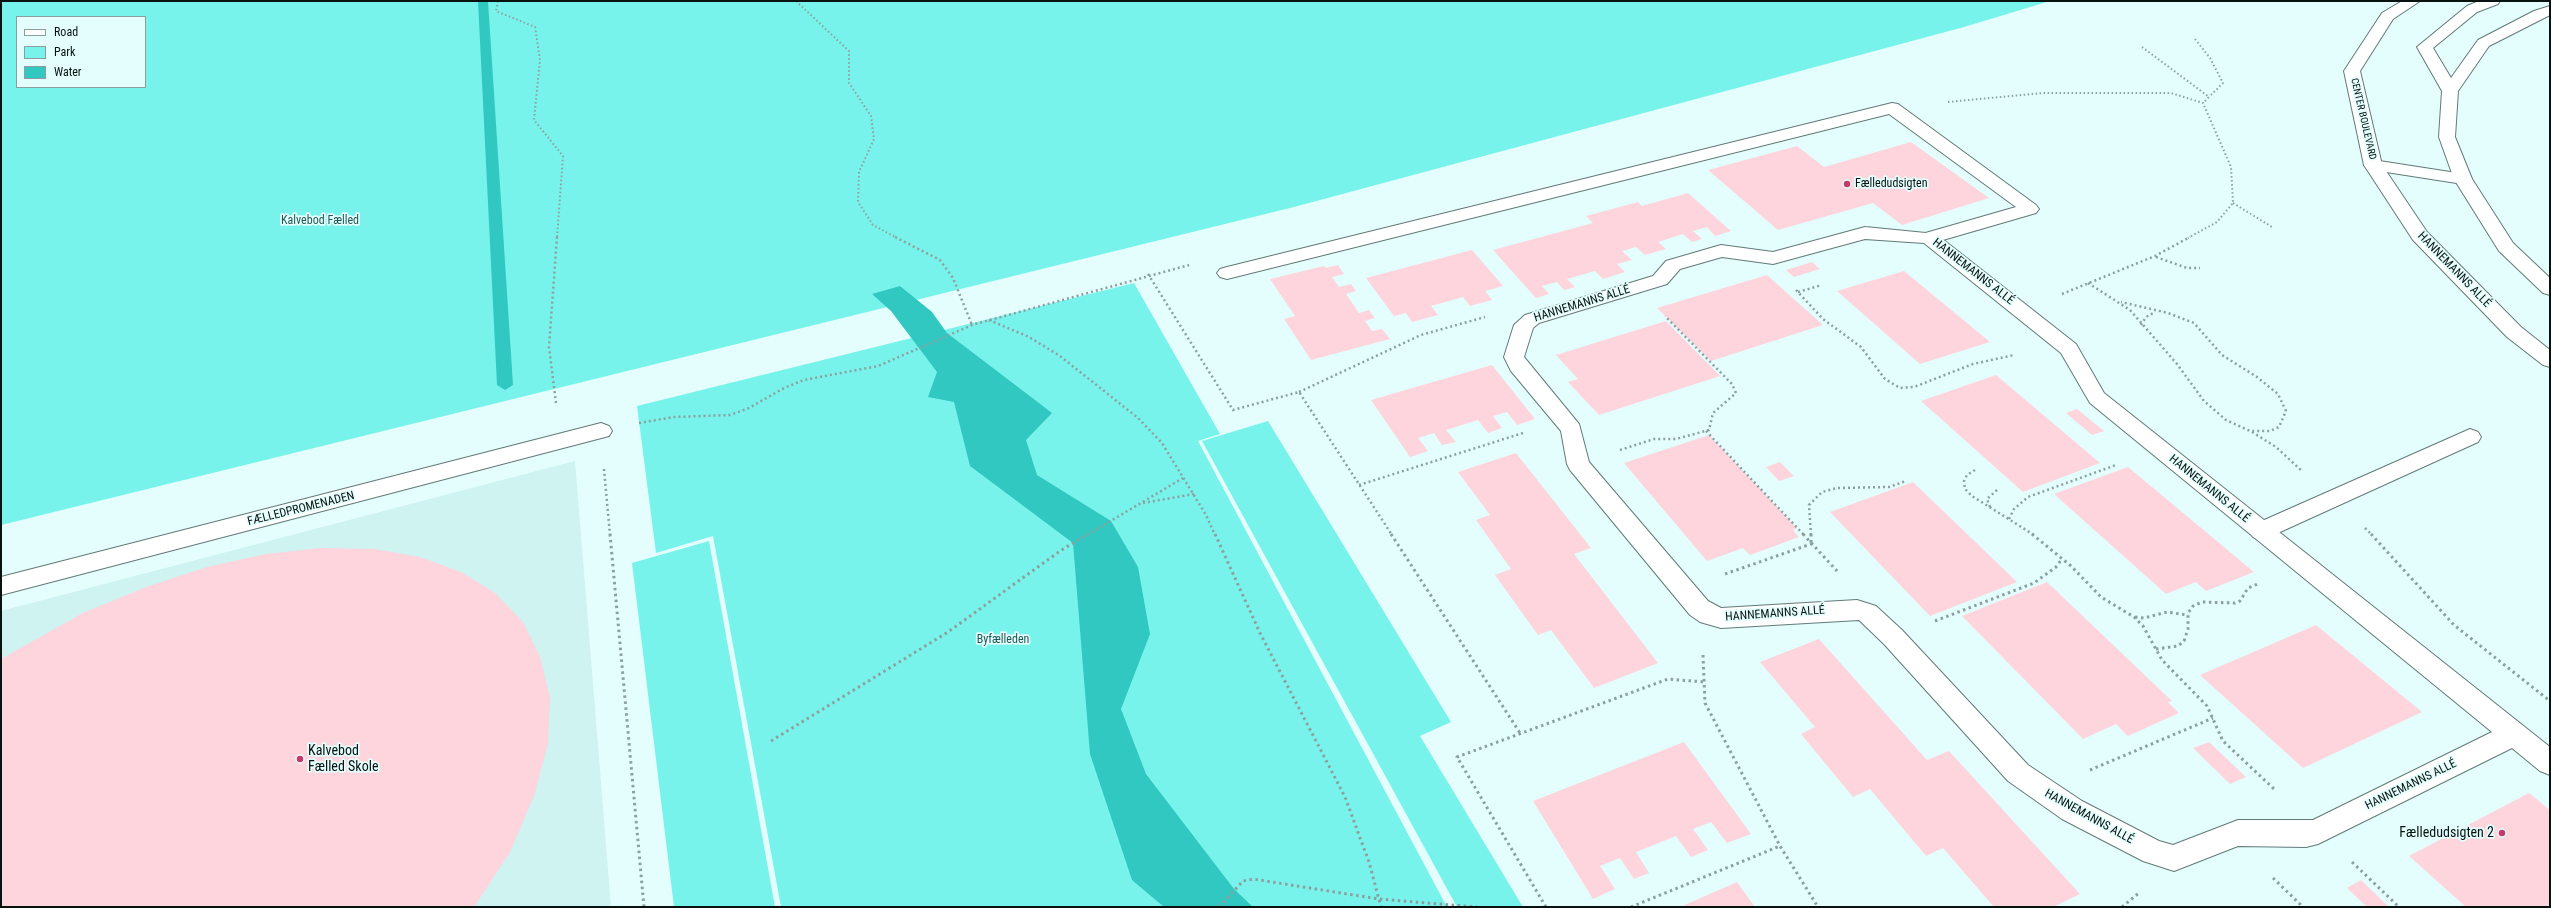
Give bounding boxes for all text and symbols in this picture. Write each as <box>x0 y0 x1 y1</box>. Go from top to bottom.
legend <box>16 16 146 88</box>
text: Road <box>54 25 78 39</box>
text: Park <box>54 45 75 59</box>
text: Water <box>54 65 82 79</box>
street label: CENTER BOULEVARD <box>2348 77 2378 161</box>
place label: Fælledudsigten <box>1855 177 1927 191</box>
marker: Fælledudsigten <box>1842 179 1852 189</box>
park label: Kalvebod Fælled <box>281 214 359 228</box>
street label: HANNEMANNS ALLÉ <box>2414 229 2494 311</box>
street label: HANNEMANNS ALLÉ <box>1929 236 2017 308</box>
street label: HANNEMANNS ALLÉ <box>1532 283 1632 325</box>
street label: HANNEMANNS ALLÉ <box>2166 452 2252 526</box>
street label: FÆLLEDPROMENADEN <box>246 489 356 529</box>
street label: HANNEMANNS ALLÉ <box>1725 603 1825 625</box>
park label: Byfælleden <box>977 633 1029 647</box>
place label: Kalvebod Fælled Skole <box>308 743 378 776</box>
marker: Kalvebod Fælled Skole <box>295 754 305 764</box>
street label: HANNEMANNS ALLÉ <box>2363 757 2459 813</box>
street label: HANNEMANNS ALLÉ <box>2042 787 2136 847</box>
place label: Fælledudsigten 2 <box>2399 825 2494 841</box>
marker: Fælledudsigten 2 <box>2497 828 2507 838</box>

